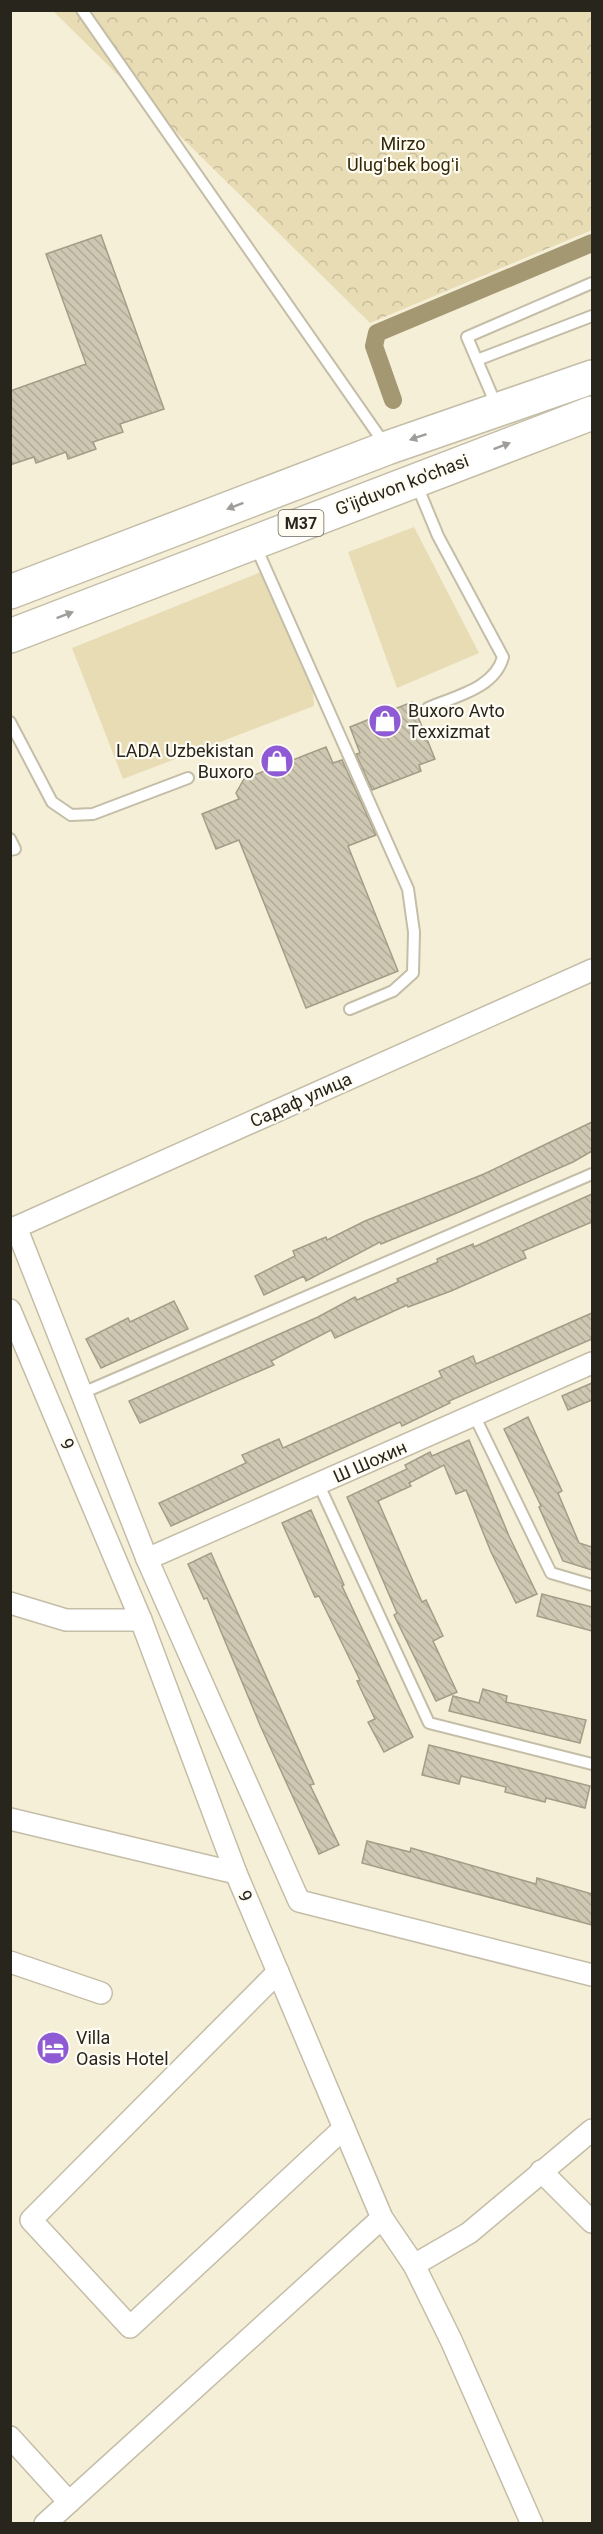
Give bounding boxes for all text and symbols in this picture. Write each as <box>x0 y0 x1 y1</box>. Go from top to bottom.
park label: Mirzo Ulugʻbek bogʻi <box>347 133 459 175</box>
one-way arrow <box>409 433 427 443</box>
one-way arrow <box>493 441 511 451</box>
street label: G'ijduvon ko'chasi <box>332 449 471 520</box>
one-way arrow <box>226 501 244 511</box>
road number: M37 <box>278 510 324 536</box>
one-way arrow <box>56 610 74 619</box>
place label: Buxoro Avto Texxizmat <box>408 700 505 742</box>
shop icon: Buxoro Avto Texxizmat <box>367 703 403 739</box>
place label: LADA Uzbekistan Buxoro <box>116 740 254 782</box>
shop icon: LADA Uzbekistan Buxoro <box>259 743 295 779</box>
street label: Садаф улица <box>247 1068 355 1131</box>
street label: 9 <box>56 1435 79 1453</box>
street label: Ш Шохин <box>330 1436 410 1487</box>
street label: 9 <box>234 1887 257 1905</box>
place label: Villa Oasis Hotel <box>76 2027 169 2069</box>
hotel icon: Villa Oasis Hotel <box>35 2030 71 2066</box>

